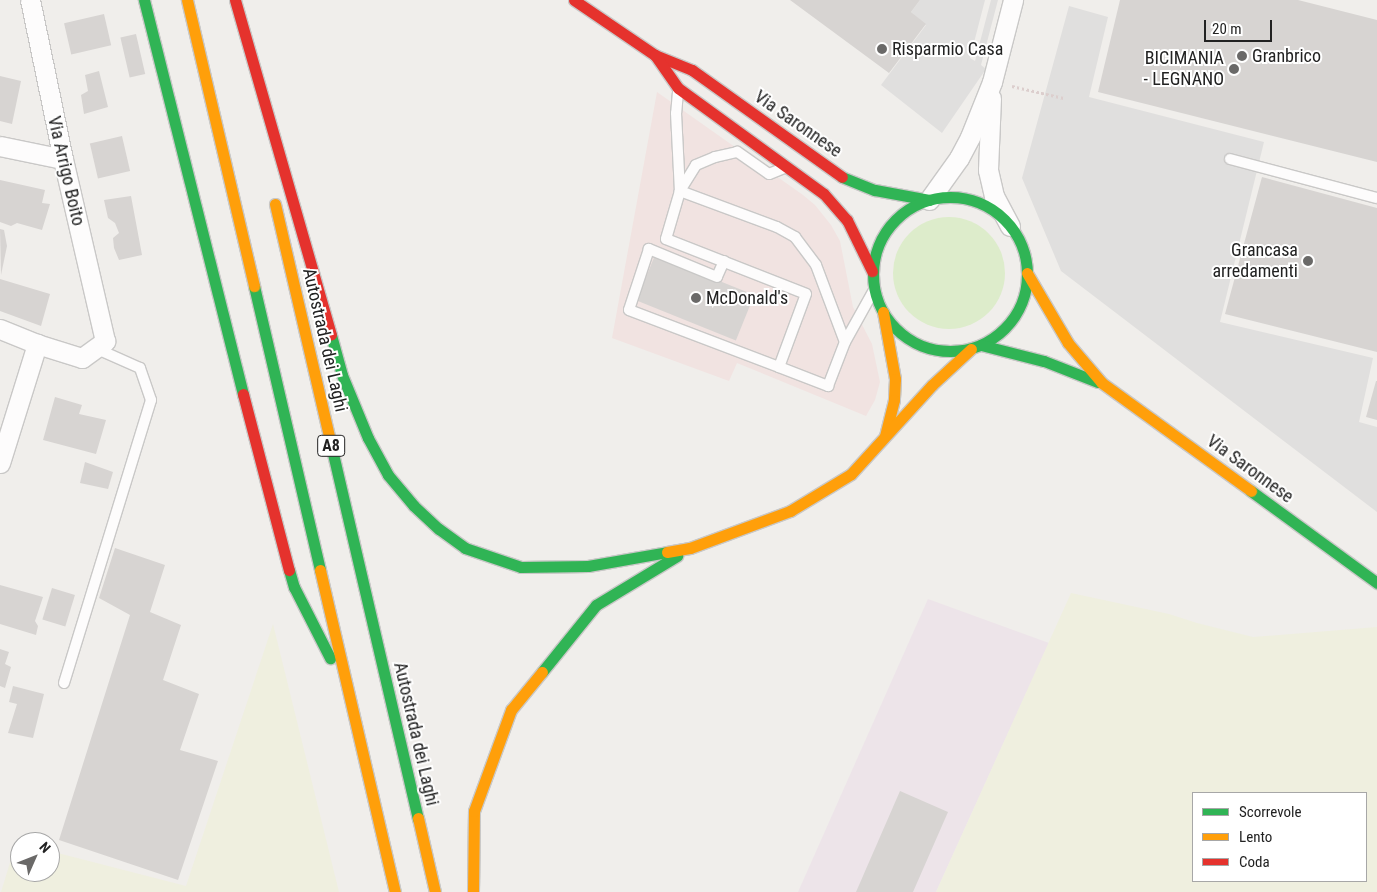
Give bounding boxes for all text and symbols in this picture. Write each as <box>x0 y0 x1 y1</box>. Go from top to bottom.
scale bar <box>1207 10 1274 42</box>
text: 20 m <box>1212 20 1242 38</box>
place label: Risparmio Casa <box>892 38 1003 60</box>
marker: Risparmio Casa <box>876 43 888 55</box>
place label: Granbrico <box>1252 45 1321 67</box>
place label: BICIMANIA - LEGNANO <box>1144 48 1224 90</box>
marker: Granbrico <box>1236 50 1248 62</box>
marker: BICIMANIA - LEGNANO <box>1228 63 1240 75</box>
street label: Via Saronnese <box>750 86 846 162</box>
street label: Via Arrigo Boito <box>43 114 89 228</box>
place label: Grancasa arredamenti <box>1212 240 1298 282</box>
marker: Grancasa arredamenti <box>1302 255 1314 267</box>
street label: Autostrada dei Laghi <box>298 266 352 414</box>
place label: McDonald's <box>706 287 788 309</box>
marker: McDonald's <box>690 292 702 304</box>
street label: Via Saronnese <box>1202 430 1298 508</box>
road number: A8 <box>316 432 346 460</box>
street label: Autostrada dei Laghi <box>389 660 443 808</box>
legend <box>1192 792 1367 882</box>
text: Scorrevole <box>1239 803 1301 821</box>
text: Lento <box>1239 828 1272 846</box>
north arrow <box>10 832 60 882</box>
text: N <box>36 839 54 856</box>
text: Coda <box>1239 853 1270 871</box>

